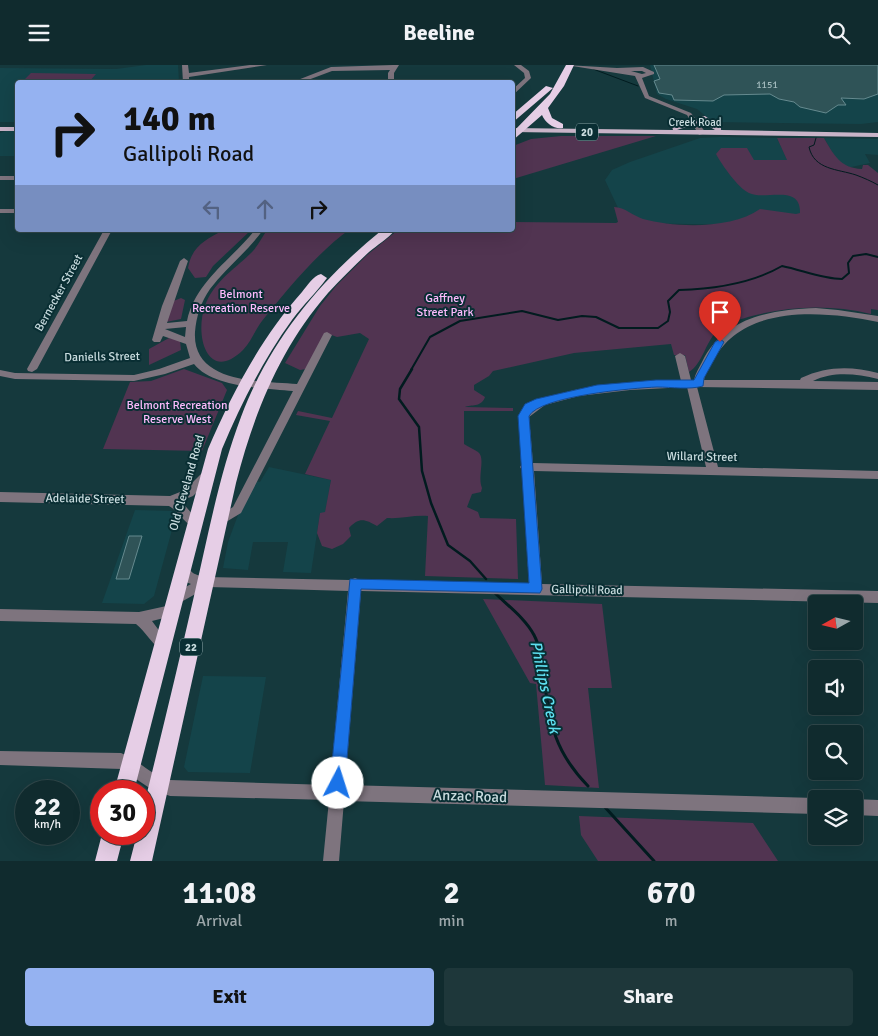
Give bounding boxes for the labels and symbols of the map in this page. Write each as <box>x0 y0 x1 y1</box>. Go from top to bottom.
house number: 1151 <box>756 79 778 91</box>
street label: Creek Road <box>669 116 722 129</box>
road number: 20 <box>576 123 598 141</box>
street label: Bernecker Street <box>32 252 86 334</box>
park label: Belmont Recreation Reserve <box>192 287 290 316</box>
park label: Gaffney Street Park <box>417 291 473 320</box>
pin <box>699 291 741 342</box>
street label: Daniells Street <box>64 349 140 365</box>
park label: Belmont Recreation Reserve West <box>126 398 228 427</box>
street label: Old Cleveland Road <box>166 433 208 533</box>
street label: Willard Street <box>666 449 738 465</box>
street label: Adelaide Street <box>45 491 125 507</box>
street label: Gallipoli Road <box>551 582 623 598</box>
north arrow <box>808 595 862 650</box>
road number: 22 <box>180 639 202 655</box>
water label: Phillips Creek <box>525 639 565 737</box>
position arrow <box>311 756 363 808</box>
speed limit sign: 30 <box>90 780 155 845</box>
street label: Anzac Road <box>433 786 507 806</box>

